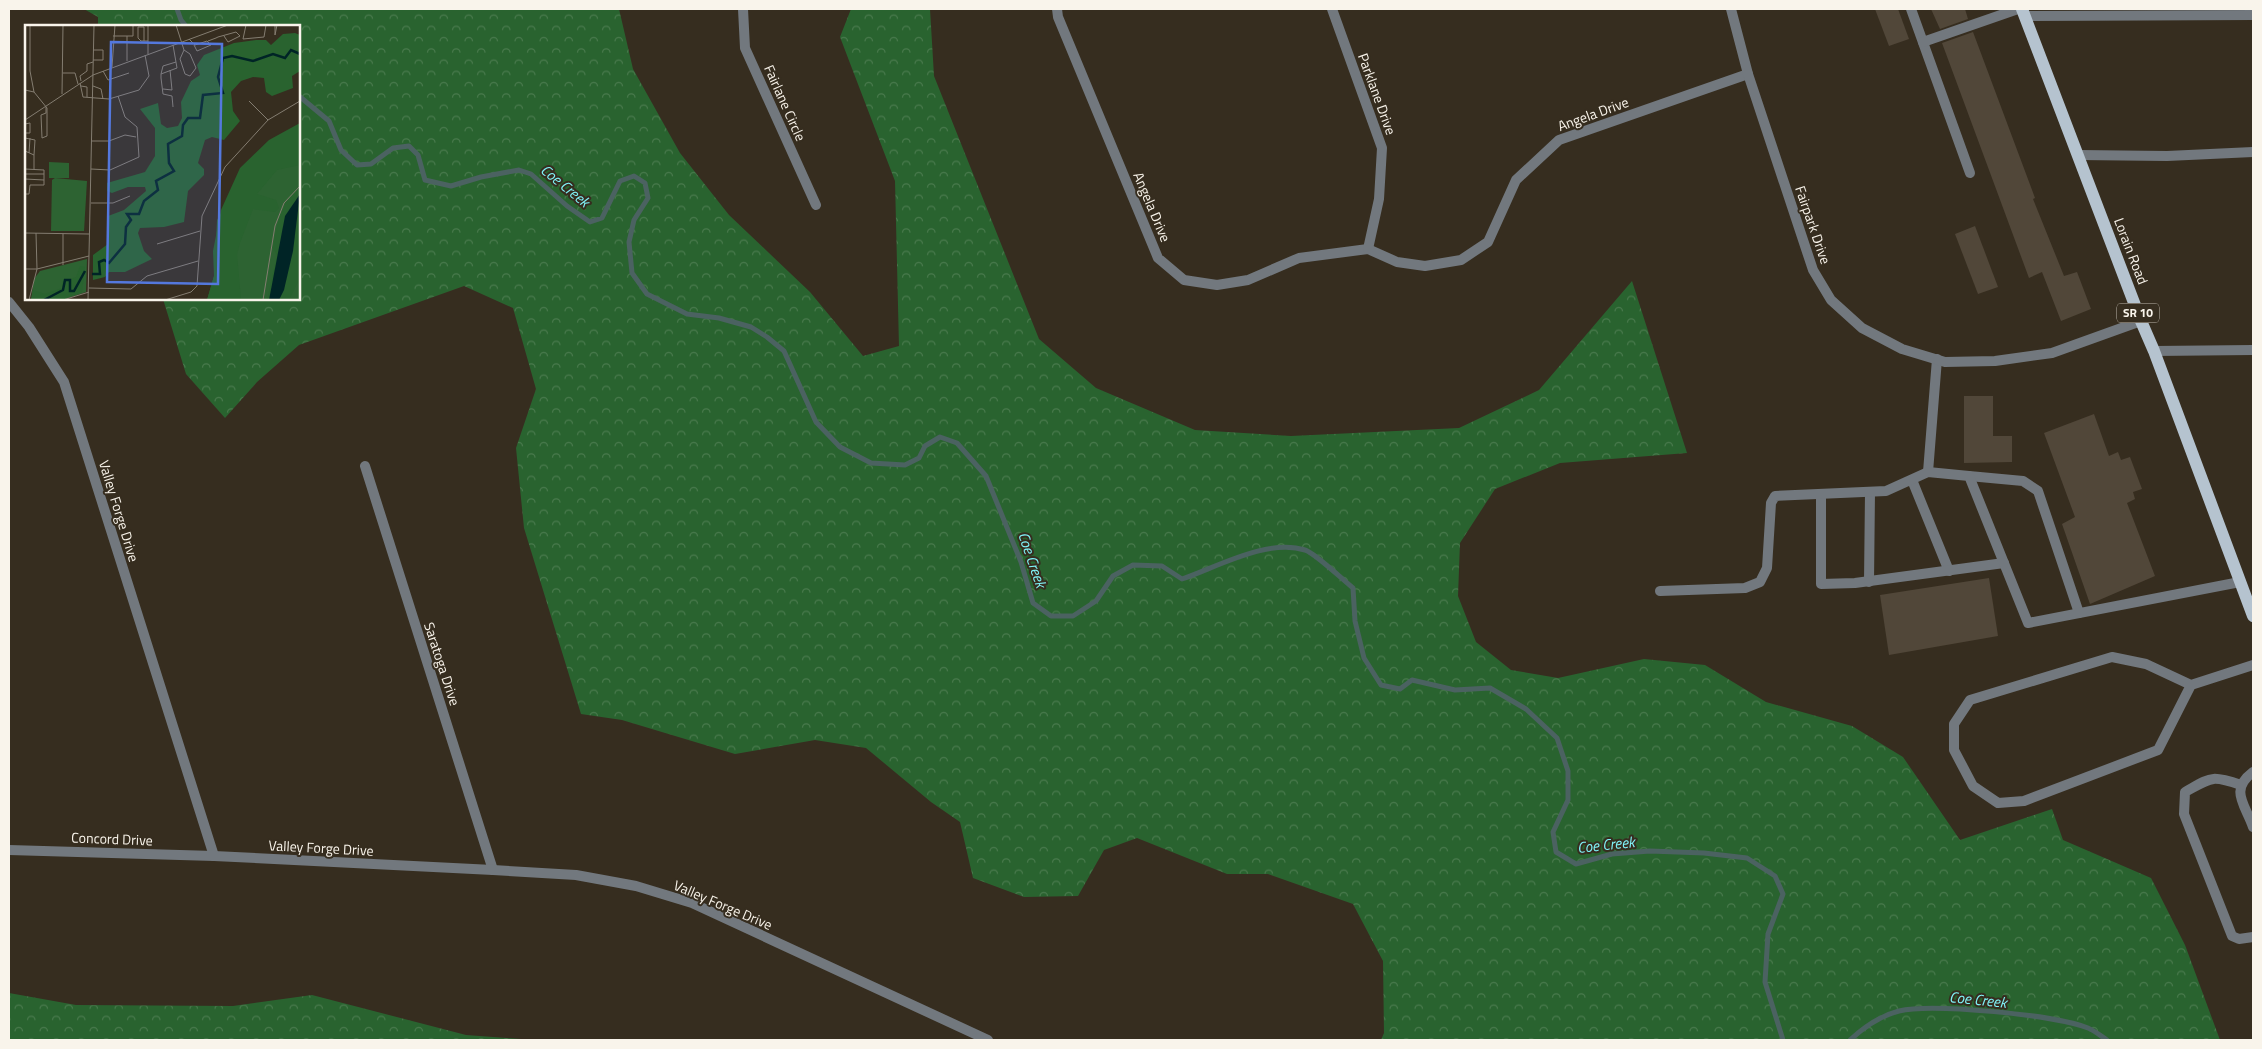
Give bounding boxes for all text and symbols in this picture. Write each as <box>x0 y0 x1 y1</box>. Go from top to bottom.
inset map <box>25 25 300 300</box>
street label: Parklane Drive <box>1353 50 1402 138</box>
street label: Fairlane Circle <box>759 61 812 144</box>
street label: Angela Drive <box>1554 91 1631 136</box>
water label: Coe Creek <box>536 159 597 214</box>
street label: Angela Drive <box>1128 169 1177 245</box>
street label: Fairpark Drive <box>1790 183 1837 267</box>
street label: Lorain Road <box>2109 214 2154 287</box>
road number: SR 10 <box>2117 304 2159 322</box>
street label: Valley Forge Drive <box>94 457 145 564</box>
water label: Coe Creek <box>1012 529 1053 593</box>
street label: Saratoga Drive <box>419 619 466 708</box>
street label: Concord Drive <box>71 827 153 850</box>
water label: Coe Creek <box>1576 830 1638 859</box>
street label: Valley Forge Drive <box>268 834 374 861</box>
street label: Valley Forge Drive <box>671 874 776 935</box>
water label: Coe Creek <box>1948 985 2010 1014</box>

